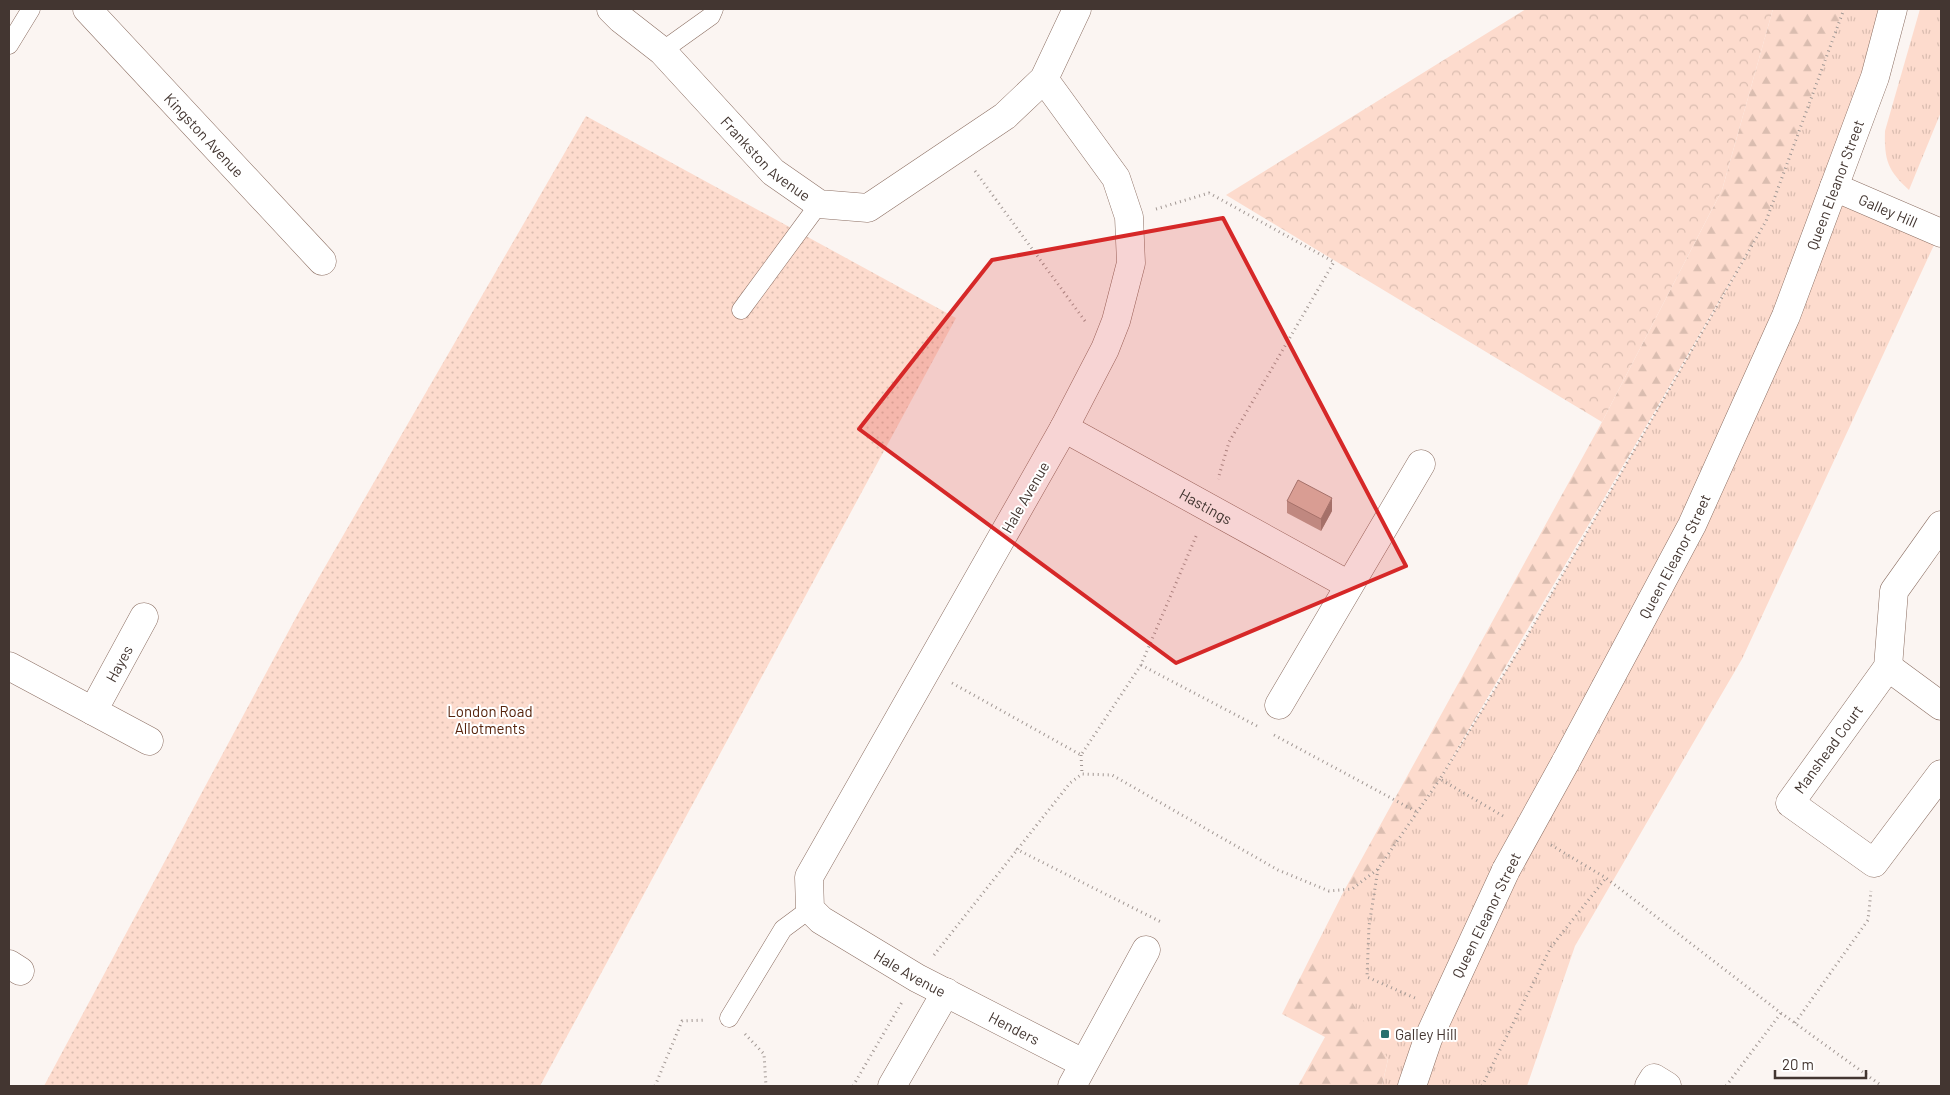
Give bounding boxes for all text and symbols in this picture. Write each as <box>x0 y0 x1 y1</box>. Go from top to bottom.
street label: Kingston Avenue <box>161 89 248 181</box>
street label: Frankston Avenue <box>717 112 814 204</box>
street label: Queen Eleanor Street <box>1802 117 1867 252</box>
street label: Galley Hill <box>1856 190 1920 231</box>
street label: Hale Avenue <box>997 458 1053 536</box>
street label: Hastings <box>1176 484 1235 528</box>
street label: Queen Eleanor Street <box>1635 491 1714 621</box>
street label: Hayes <box>102 642 136 685</box>
street label: Manshead Court <box>1790 701 1866 797</box>
park label: London Road Allotments <box>447 702 533 737</box>
street label: Queen Eleanor Street <box>1448 849 1524 981</box>
street label: Hale Avenue <box>871 945 949 1000</box>
street label: Henders <box>986 1007 1043 1048</box>
place label: Galley Hill <box>1395 1025 1457 1043</box>
marker: Galley Hill <box>1379 1028 1391 1040</box>
scale bar <box>1775 1048 1866 1080</box>
text: 20 m <box>1782 1055 1814 1073</box>

